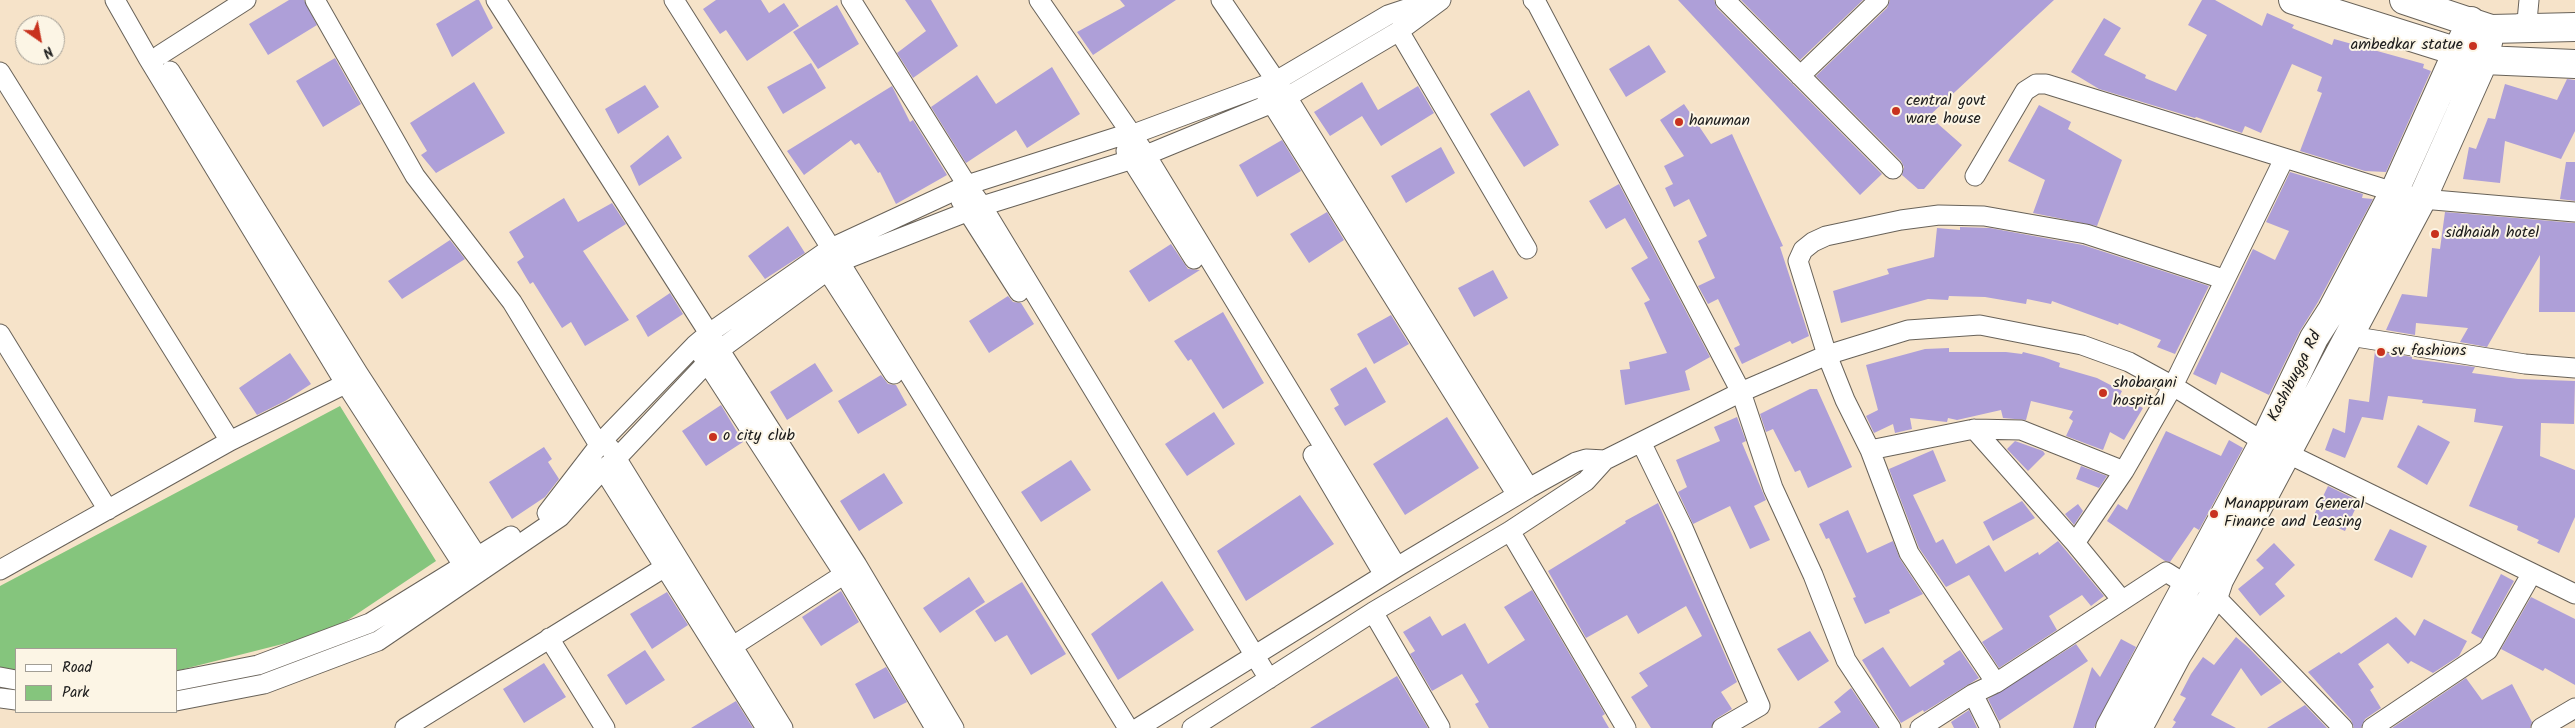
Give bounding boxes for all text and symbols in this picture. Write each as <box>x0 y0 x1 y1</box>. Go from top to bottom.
north arrow <box>15 15 65 65</box>
place label: ambedkar statue <box>2351 36 2463 56</box>
text: N <box>38 40 57 63</box>
marker: ambedkar statue <box>2467 40 2479 52</box>
place label: central govt ware house <box>1906 92 1986 130</box>
marker: central govt ware house <box>1890 105 1902 117</box>
place label: hanuman <box>1689 112 1750 132</box>
marker: hanuman <box>1673 116 1685 128</box>
place label: sidhaiah hotel <box>2445 224 2539 244</box>
marker: sidhaiah hotel <box>2429 228 2441 240</box>
street label: Kashibugga Rd <box>2265 329 2327 425</box>
place label: sv fashions <box>2391 342 2466 362</box>
marker: sv fashions <box>2375 346 2387 358</box>
place label: shobarani hospital <box>2113 374 2177 412</box>
marker: shobarani hospital <box>2097 387 2109 399</box>
place label: o city club <box>723 427 795 447</box>
marker: o city club <box>707 431 719 443</box>
place label: Manappuram General Finance and Leasing <box>2224 495 2365 533</box>
marker: Manappuram General Finance and Leasing <box>2208 508 2220 520</box>
legend <box>15 648 178 713</box>
text: Road <box>62 656 92 680</box>
text: Park <box>62 681 89 705</box>

